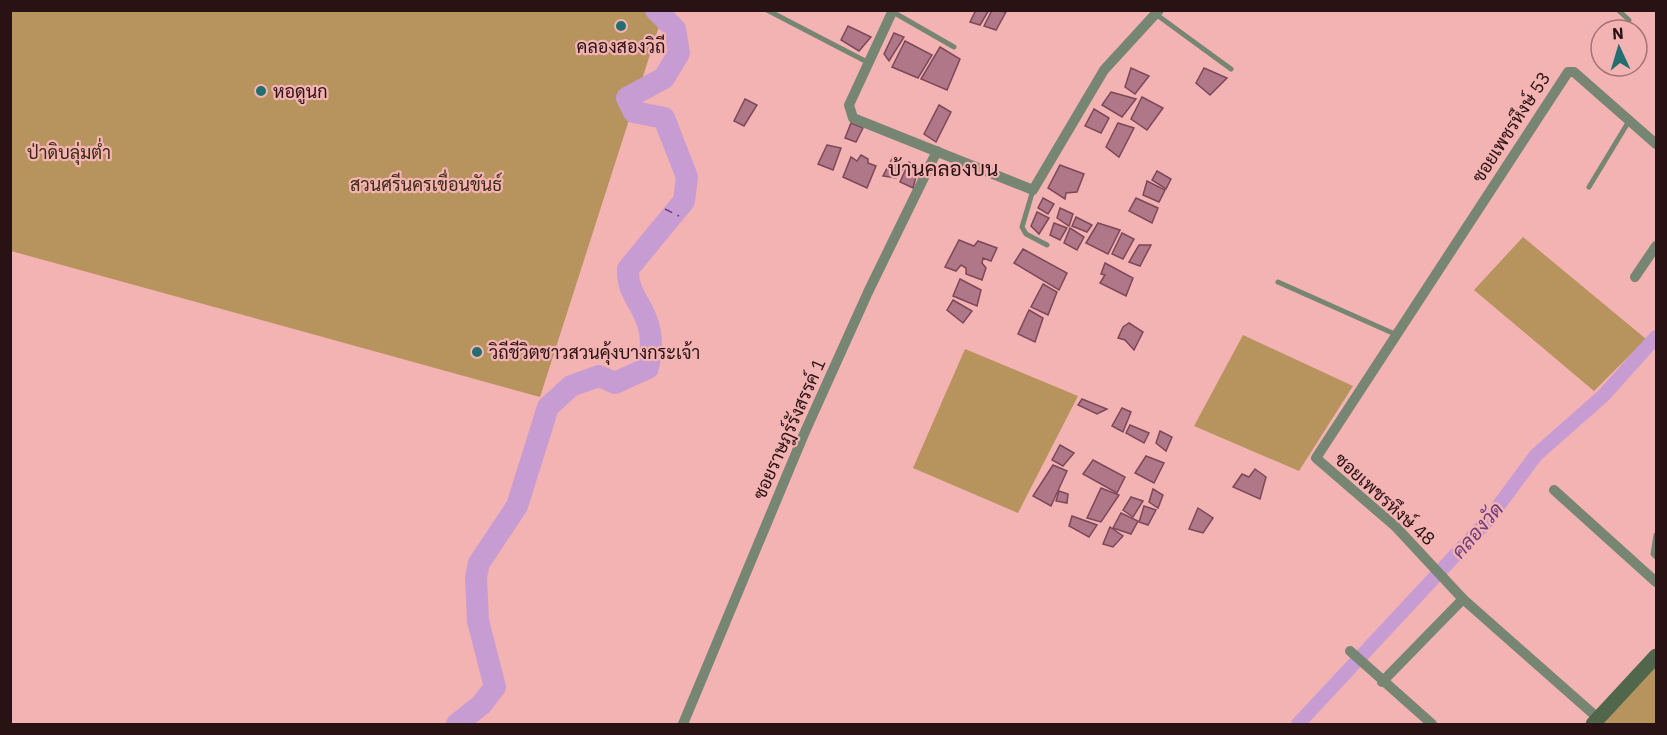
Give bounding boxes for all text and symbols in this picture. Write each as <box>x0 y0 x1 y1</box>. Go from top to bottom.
north arrow <box>1589 18 1649 78</box>
marker: คลองสองวิถี <box>614 19 628 33</box>
text: N <box>1611 23 1624 43</box>
place label: คลองสองวิถี <box>577 34 665 58</box>
street label: ซอยเพชรหึงษ์ 53 <box>1466 67 1555 187</box>
place label: หอดูนก <box>273 80 328 105</box>
marker: หอดูนก <box>254 84 268 98</box>
park label: ป่าดิบลุ่มต่ำ <box>27 138 111 165</box>
district label: บ้านคลองบน <box>888 154 998 182</box>
park label: สวนศรีนครเขื่อนขันธ์ <box>350 169 502 196</box>
place label: วิถีชีวิตชาวสวนคุ้งบางกระเจ้า <box>488 340 700 365</box>
marker: วิถีชีวิตชาวสวนคุ้งบางกระเจ้า <box>470 345 484 359</box>
street label: ซอยราษฎร์รังสรรค์ 1 <box>747 355 831 503</box>
street label: ซอยเพชรหึงษ์ 48 <box>1330 447 1441 550</box>
water label: คลองวัด <box>1445 496 1509 564</box>

